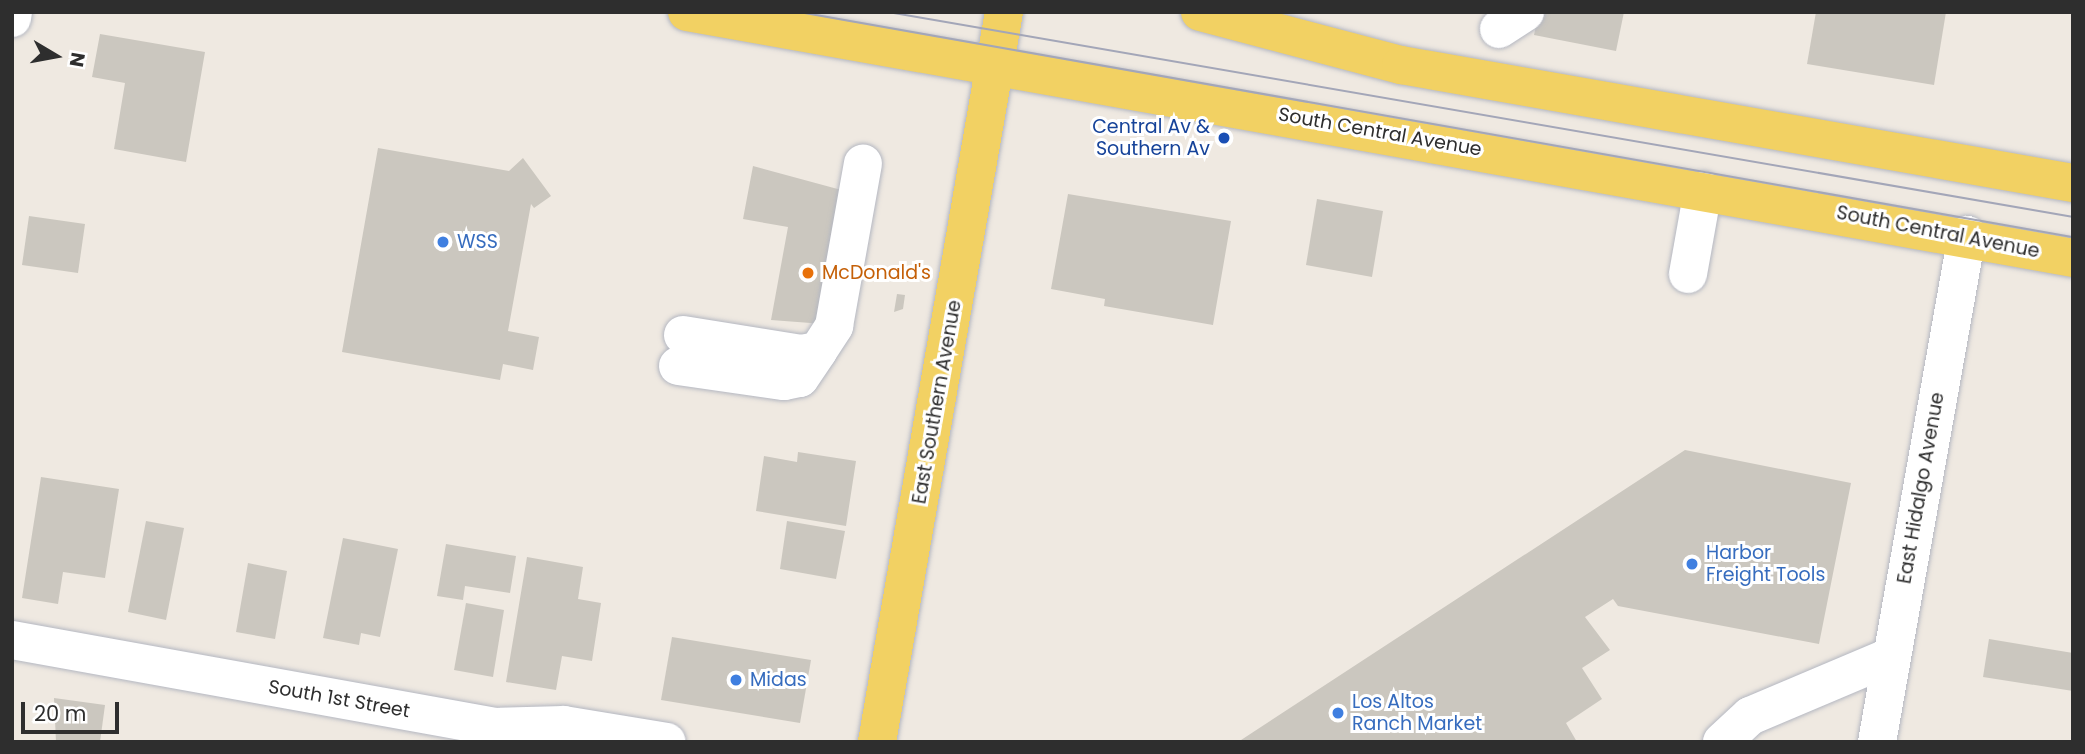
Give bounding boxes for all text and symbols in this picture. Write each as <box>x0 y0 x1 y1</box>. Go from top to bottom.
north arrow <box>21 21 91 91</box>
text: N <box>63 50 92 69</box>
street label: South Central Avenue <box>1277 103 1483 161</box>
place label: Central Av & Southern Av <box>1092 116 1210 160</box>
marker: Central Av & Southern Av <box>1216 130 1232 146</box>
street label: South Central Avenue <box>1835 201 2041 263</box>
place label: WSS <box>457 231 498 253</box>
marker: WSS <box>435 234 451 250</box>
place label: McDonald's <box>822 262 931 284</box>
marker: McDonald's <box>800 265 816 281</box>
street label: East Southern Avenue <box>908 298 966 506</box>
street label: East Hidalgo Avenue <box>1893 390 1949 586</box>
place label: Harbor Freight Tools <box>1706 542 1825 586</box>
marker: Harbor Freight Tools <box>1684 556 1700 572</box>
place label: Midas <box>750 669 807 691</box>
marker: Midas <box>728 672 744 688</box>
street label: South 1st Street <box>266 675 412 723</box>
scale bar <box>24 688 122 732</box>
place label: Los Altos Ranch Market <box>1352 691 1482 735</box>
text: 20 m <box>34 699 87 728</box>
marker: Los Altos Ranch Market <box>1330 705 1346 721</box>

